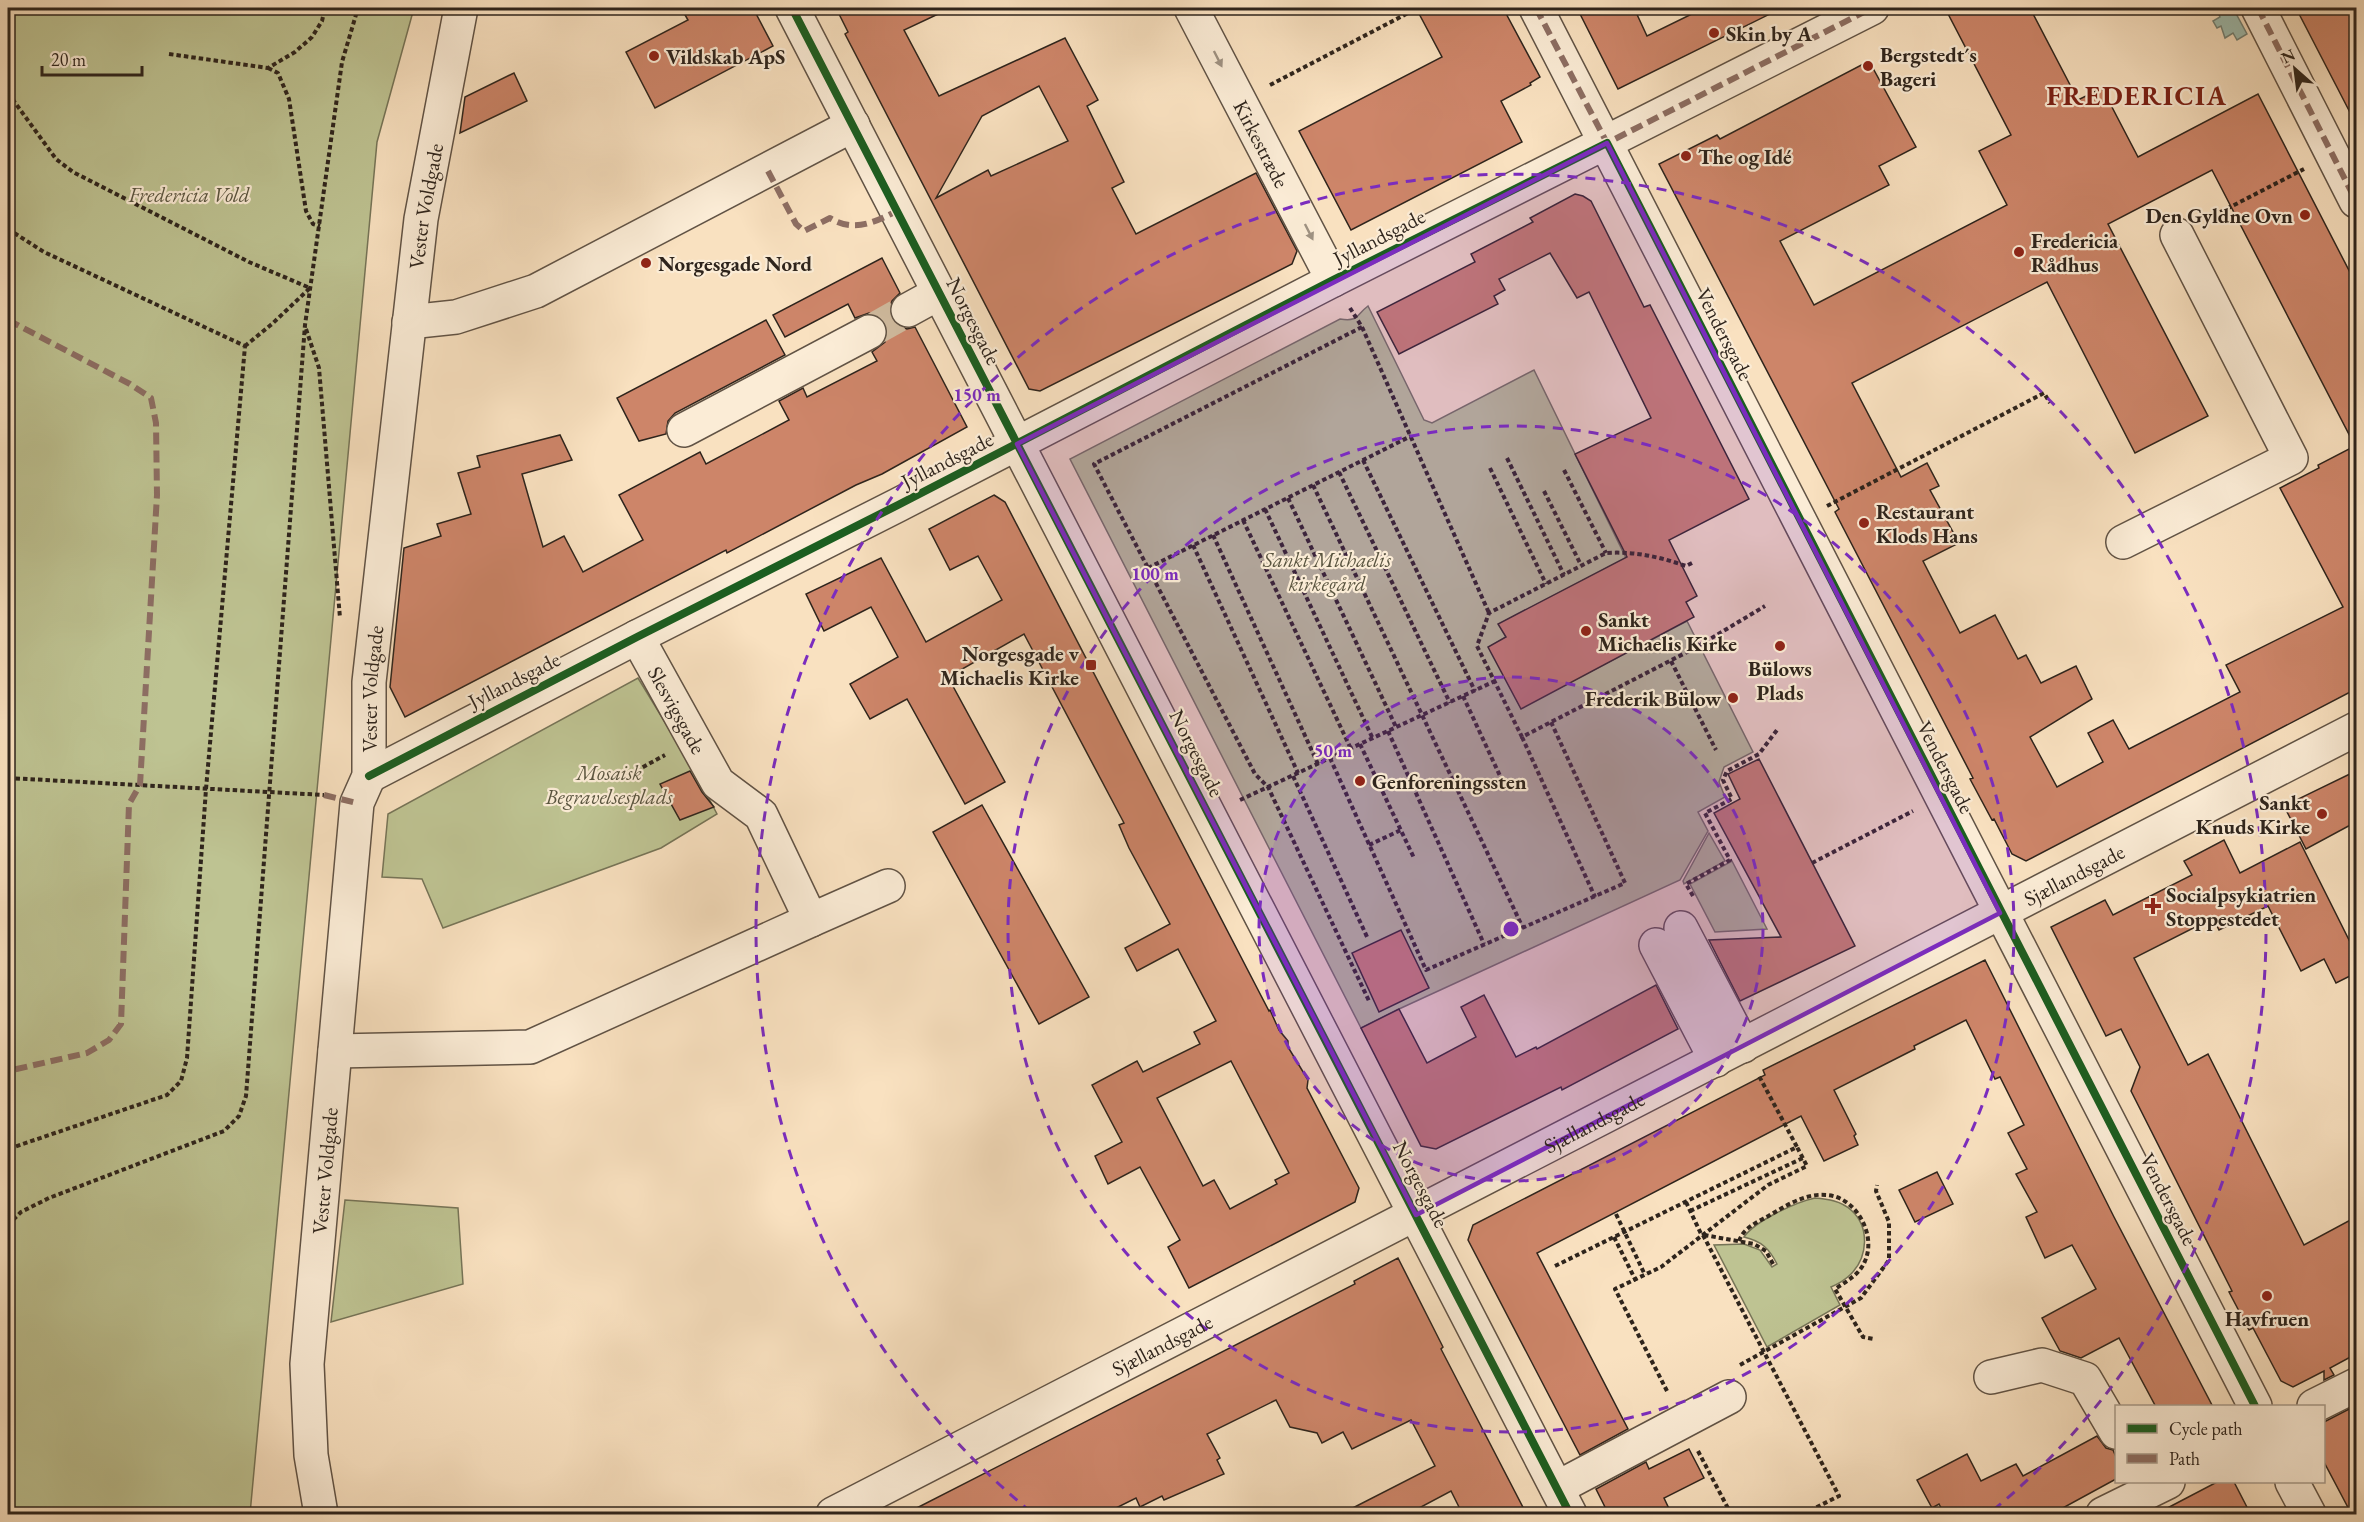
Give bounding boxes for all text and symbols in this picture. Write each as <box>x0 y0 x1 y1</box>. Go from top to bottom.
place label: Skin by A <box>1726 20 1813 47</box>
marker: Skin by A <box>1707 26 1721 40</box>
scale bar <box>42 39 142 77</box>
north arrow <box>2265 39 2325 99</box>
place label: Bergstedt´s Bageri <box>1880 41 1977 92</box>
place label: Vildskab ApS <box>666 43 785 70</box>
text: N <box>2278 44 2299 69</box>
text: 20 m <box>51 48 86 71</box>
marker: Vildskab ApS <box>647 49 661 63</box>
one-way arrow <box>1214 51 1223 68</box>
marker: Bergstedt´s Bageri <box>1861 59 1875 73</box>
district label: FREDERICIA <box>2047 78 2227 113</box>
street label: Kirkestræde <box>1228 95 1296 192</box>
street label: Vester Voldgade <box>402 141 449 270</box>
place label: The og Idé <box>1698 143 1792 170</box>
marker: The og Idé <box>1679 149 1693 163</box>
park label: Fredericia Vold <box>127 181 250 208</box>
street label: Jyllandsgade <box>1327 202 1430 273</box>
place label: Den Gyldne Ovn <box>2146 202 2293 229</box>
marker: Den Gyldne Ovn <box>2298 208 2312 222</box>
one-way arrow <box>1304 224 1313 241</box>
place label: Fredericia Rådhus <box>2031 227 2119 278</box>
marker: Fredericia Rådhus <box>2012 245 2026 259</box>
place label: Norgesgade Nord <box>658 250 813 277</box>
marker: Norgesgade Nord <box>639 256 653 270</box>
street label: Norgesgade <box>941 273 1007 369</box>
street label: Vendersgade <box>1690 283 1760 385</box>
text: 150 m <box>953 383 1001 406</box>
street label: Jyllandsgade <box>895 425 998 496</box>
place label: Restaurant Klods Hans <box>1876 498 1978 549</box>
marker: Restaurant Klods Hans <box>1857 516 1871 530</box>
park label: Sankt Michaelis kirkegård <box>1262 546 1391 597</box>
text: 100 m <box>1131 562 1179 585</box>
place label: Sankt Michaelis Kirke <box>1598 606 1737 657</box>
street label: Vester Voldgade <box>356 624 389 752</box>
marker: Sankt Michaelis Kirke <box>1579 624 1593 638</box>
marker: Bülows Plads <box>1773 639 1787 653</box>
place label: Norgesgade v Michaelis Kirke <box>940 640 1080 691</box>
street label: Jyllandsgade <box>462 645 565 716</box>
place label: Bülows Plads <box>1748 655 1812 706</box>
marker: Norgesgade v Michaelis Kirke <box>1084 658 1098 672</box>
street label: Slesvigsgade <box>642 661 712 759</box>
place label: Frederik Bülow <box>1585 685 1721 712</box>
marker: Frederik Bülow <box>1726 691 1740 705</box>
street label: Norgesgade <box>1164 705 1230 801</box>
street label: Vendersgade <box>1911 716 1981 818</box>
text: 50 m <box>1314 739 1352 762</box>
park label: Mosaisk Begravelsesplads <box>544 759 673 810</box>
place label: Genforeningssten <box>1372 768 1527 795</box>
marker: Genforeningssten <box>1353 774 1367 788</box>
place label: Sankt Knuds Kirke <box>2196 789 2310 840</box>
marker: Sankt Knuds Kirke <box>2315 807 2329 821</box>
street label: Sjællandsgade <box>2019 837 2129 912</box>
place label: Socialpsykiatrien Stoppestedet <box>2166 881 2316 932</box>
marker: Socialpsykiatrien Stoppestedet <box>2144 897 2162 915</box>
centre of rings <box>1501 919 1521 939</box>
street label: Sjællandsgade <box>1539 1085 1649 1159</box>
street label: Vester Voldgade <box>305 1106 343 1235</box>
street label: Norgesgade <box>1387 1136 1455 1232</box>
street label: Vendersgade <box>2134 1148 2204 1250</box>
marker: Havfruen <box>2260 1289 2274 1303</box>
place label: Havfruen <box>2225 1305 2309 1332</box>
street label: Sjællandsgade <box>1107 1307 1217 1382</box>
legend <box>2115 1405 2325 1483</box>
text: Cycle path <box>2169 1417 2243 1440</box>
text: Path <box>2169 1447 2200 1470</box>

